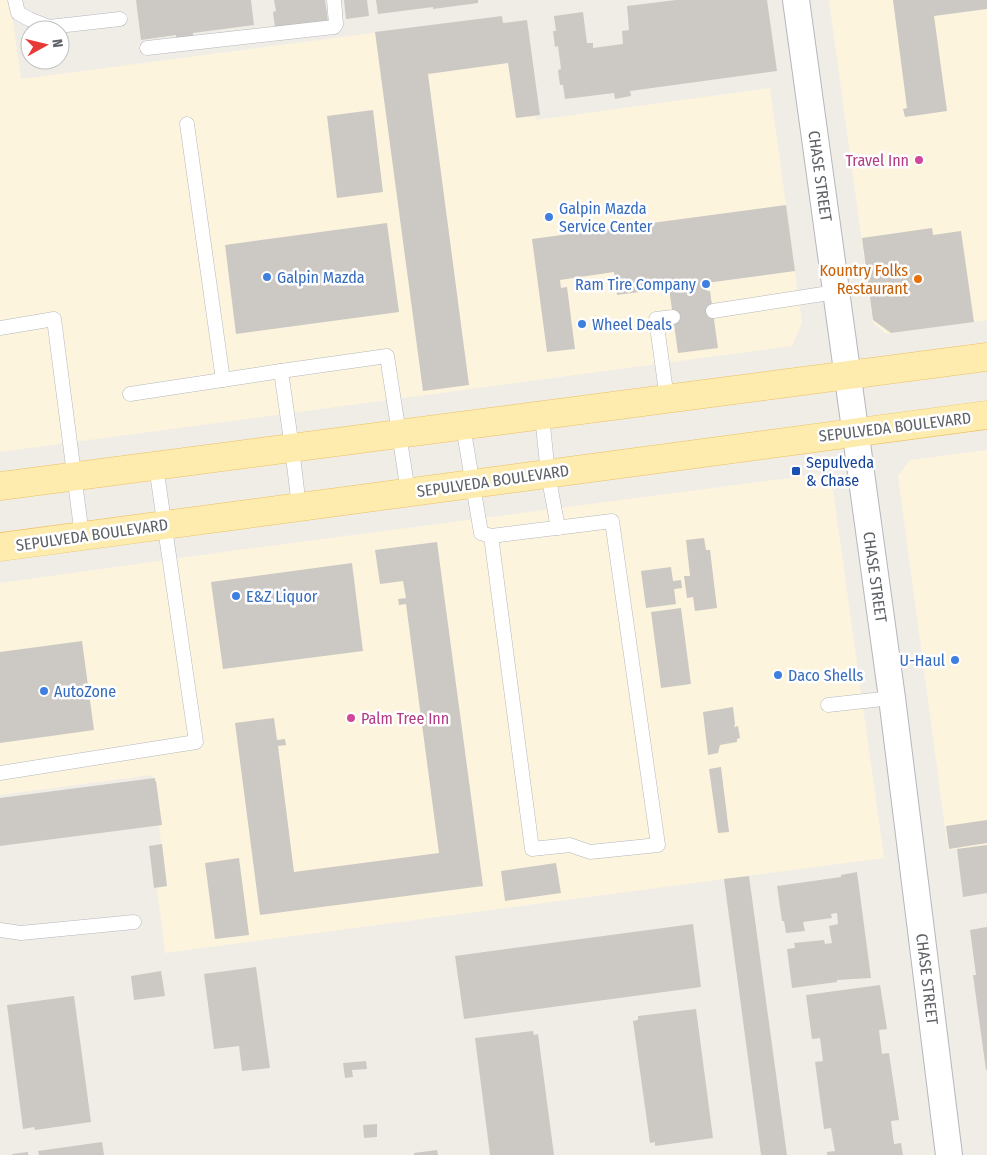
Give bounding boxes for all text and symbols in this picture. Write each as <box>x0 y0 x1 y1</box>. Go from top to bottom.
north arrow <box>20 20 70 70</box>
text: N <box>48 38 66 49</box>
street label: CHASE STREET <box>804 129 836 223</box>
place label: Travel Inn <box>845 151 909 170</box>
marker: Travel Inn <box>913 154 925 166</box>
place label: Galpin Mazda Service Center <box>559 199 653 236</box>
marker: Galpin Mazda Service Center <box>543 211 555 223</box>
place label: Kountry Folks Restaurant <box>820 261 909 298</box>
place label: Galpin Mazda <box>277 268 365 287</box>
marker: Galpin Mazda <box>261 271 273 283</box>
marker: Kountry Folks Restaurant <box>912 273 924 285</box>
place label: Ram Tire Company <box>575 275 697 294</box>
marker: Ram Tire Company <box>700 278 712 290</box>
place label: Wheel Deals <box>592 315 672 334</box>
marker: Wheel Deals <box>576 318 588 330</box>
street label: SEPULVEDA BOULEVARD <box>818 408 972 446</box>
place label: Sepulveda & Chase <box>806 453 874 490</box>
street label: SEPULVEDA BOULEVARD <box>416 461 570 501</box>
marker: Sepulveda & Chase <box>790 465 802 477</box>
street label: SEPULVEDA BOULEVARD <box>15 515 169 555</box>
street label: CHASE STREET <box>859 530 891 624</box>
place label: E&Z Liquor <box>246 587 318 606</box>
marker: E&Z Liquor <box>230 590 242 602</box>
place label: U-Haul <box>900 651 945 670</box>
marker: U-Haul <box>949 654 961 666</box>
place label: Daco Shells <box>788 666 863 685</box>
marker: Daco Shells <box>772 669 784 681</box>
place label: AutoZone <box>54 682 116 701</box>
marker: AutoZone <box>38 685 50 697</box>
place label: Palm Tree Inn <box>361 709 449 728</box>
marker: Palm Tree Inn <box>345 712 357 724</box>
street label: CHASE STREET <box>912 932 942 1026</box>

